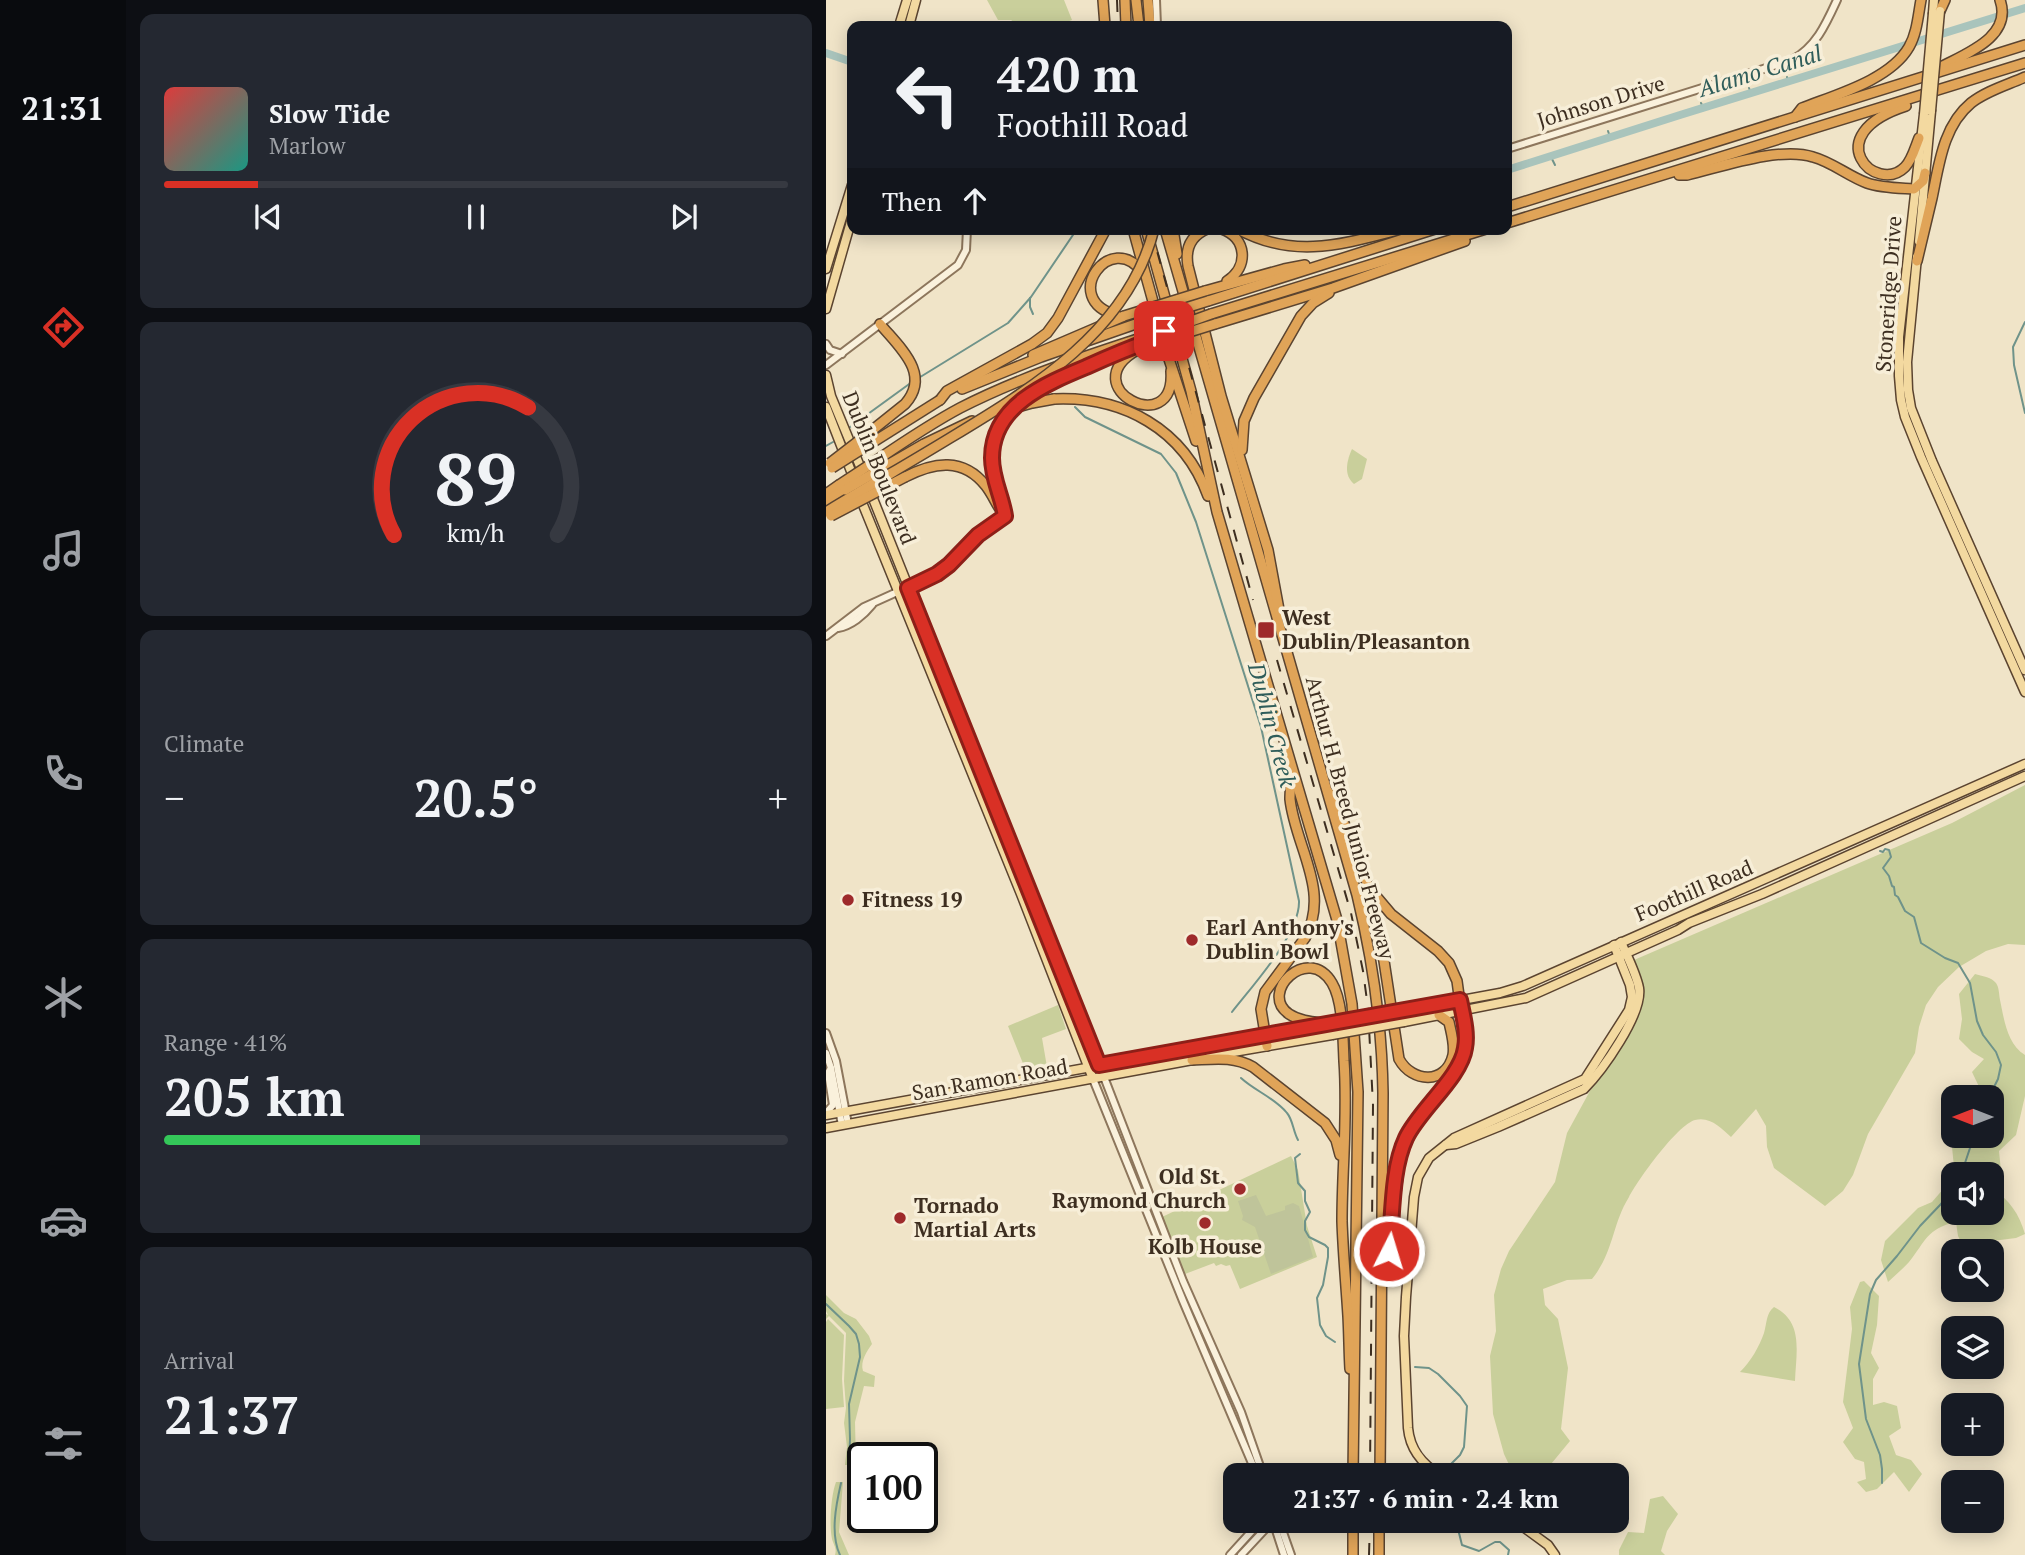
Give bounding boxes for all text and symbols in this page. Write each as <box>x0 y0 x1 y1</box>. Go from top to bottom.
water label: Alamo Canal <box>1692 37 1826 105</box>
text: 420 m <box>997 41 1139 106</box>
icon: left <box>882 49 973 140</box>
street label: Johnson Drive <box>1534 68 1668 134</box>
text: 21:31 <box>21 87 105 129</box>
text: Slow Tide <box>269 96 390 130</box>
text: Foothill Road <box>997 104 1188 146</box>
text: Marlow <box>269 130 346 161</box>
icon: ahead <box>956 182 994 220</box>
text: Then <box>882 184 942 218</box>
icon: previous <box>249 198 287 236</box>
icon: pause <box>457 198 495 236</box>
icon: next <box>665 198 703 236</box>
street label: Stoneridge Drive <box>1869 215 1907 373</box>
pin <box>1134 301 1194 361</box>
icon: directions <box>39 303 88 352</box>
icon: arrive <box>1145 312 1183 350</box>
street label: Dublin Boulevard <box>836 387 923 549</box>
text: 89 <box>435 430 517 527</box>
text: km/h <box>447 516 505 549</box>
icon: music <box>39 526 88 575</box>
place label: West Dublin/Pleasanton <box>1282 603 1471 655</box>
marker: West Dublin/Pleasanton <box>1256 620 1276 640</box>
water label: Dublin Creek <box>1241 658 1304 791</box>
street label: Arthur H. Breed Junior Freeway <box>1300 673 1402 963</box>
text: Climate <box>164 728 244 759</box>
icon: phone <box>39 749 88 798</box>
text: 20.5° <box>413 763 539 832</box>
text: − <box>164 773 184 823</box>
text: + <box>768 773 788 823</box>
street label: Foothill Road <box>1630 853 1757 927</box>
place label: Fitness 19 <box>862 885 963 913</box>
marker: Fitness 19 <box>840 892 856 908</box>
place label: Earl Anthony's Dublin Bowl <box>1206 913 1354 965</box>
marker: Earl Anthony's Dublin Bowl <box>1184 932 1200 948</box>
icon: climate <box>39 973 88 1022</box>
text: Range · 41% <box>164 1027 287 1058</box>
street label: San Ramon Road <box>910 1051 1070 1106</box>
text: 205 km <box>164 1062 345 1131</box>
north arrow <box>1941 1085 2004 1148</box>
map controls <box>1941 1085 2004 1533</box>
place label: Old St. Raymond Church <box>1052 1162 1227 1214</box>
button: sound <box>1941 1162 2004 1225</box>
marker: Old St. Raymond Church <box>1232 1181 1248 1197</box>
place label: Tornado Martial Arts <box>914 1191 1036 1243</box>
icon: car <box>39 1196 88 1245</box>
marker: Tornado Martial Arts <box>892 1210 908 1226</box>
position arrow <box>1352 1214 1426 1288</box>
marker: Kolb House <box>1197 1215 1213 1231</box>
place label: Kolb House <box>1148 1232 1262 1260</box>
button: search <box>1941 1239 2004 1302</box>
button: layers <box>1941 1316 2004 1379</box>
text: Arrival <box>164 1345 235 1376</box>
text: 21:37 <box>164 1380 299 1449</box>
button: + <box>1941 1393 2004 1456</box>
icon: filters <box>39 1419 88 1468</box>
speed limit sign: 100 <box>847 1442 938 1533</box>
button: − <box>1941 1470 2004 1533</box>
text: 21:37 · 6 min · 2.4 km <box>1293 1481 1559 1515</box>

